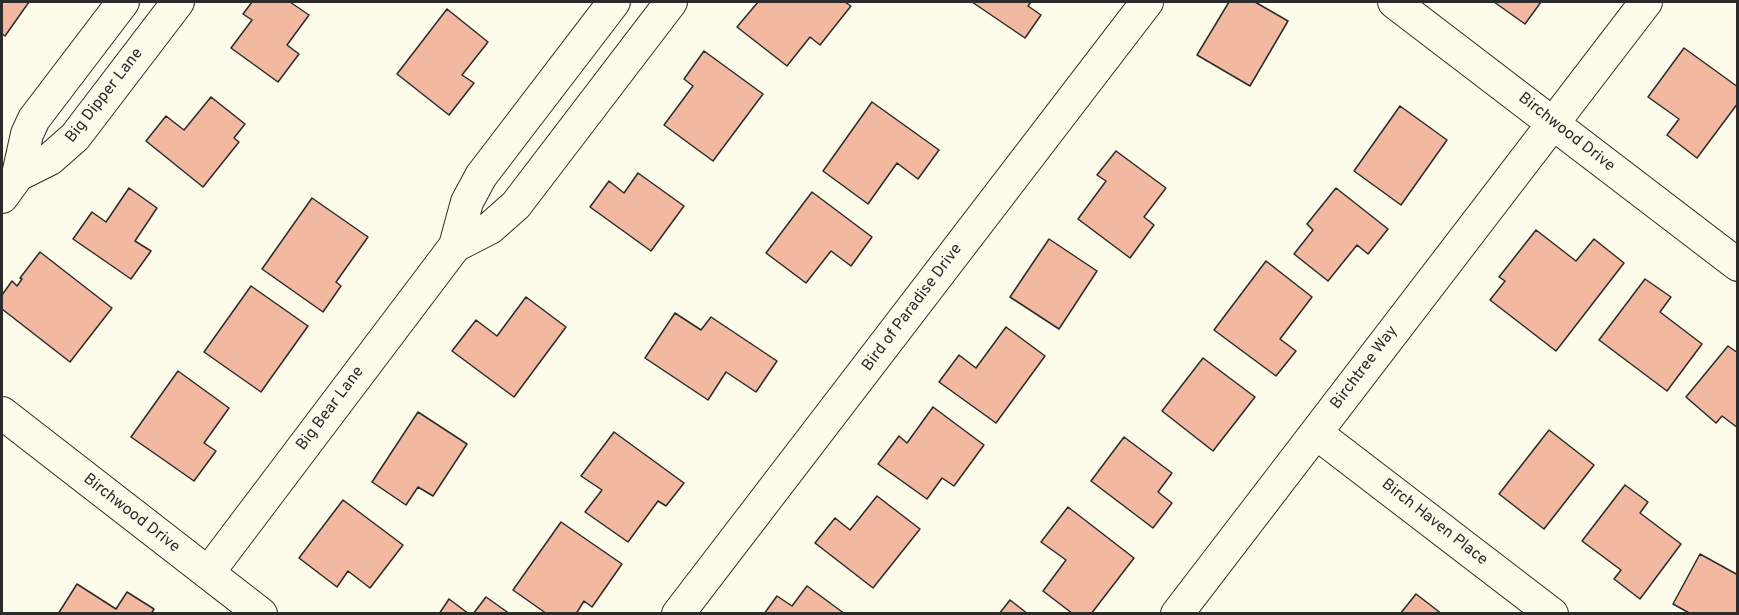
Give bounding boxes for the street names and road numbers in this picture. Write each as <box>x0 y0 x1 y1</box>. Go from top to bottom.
street label: Big Dipper Lane <box>62 45 148 147</box>
street label: Birchwood Drive <box>1514 89 1618 177</box>
street label: Bird of Paradise Drive <box>859 240 967 376</box>
street label: Birchtree Way <box>1327 322 1403 414</box>
street label: Big Bear Lane <box>293 363 369 455</box>
street label: Birchwood Drive <box>79 470 183 558</box>
street label: Birch Haven Place <box>1377 476 1491 570</box>

